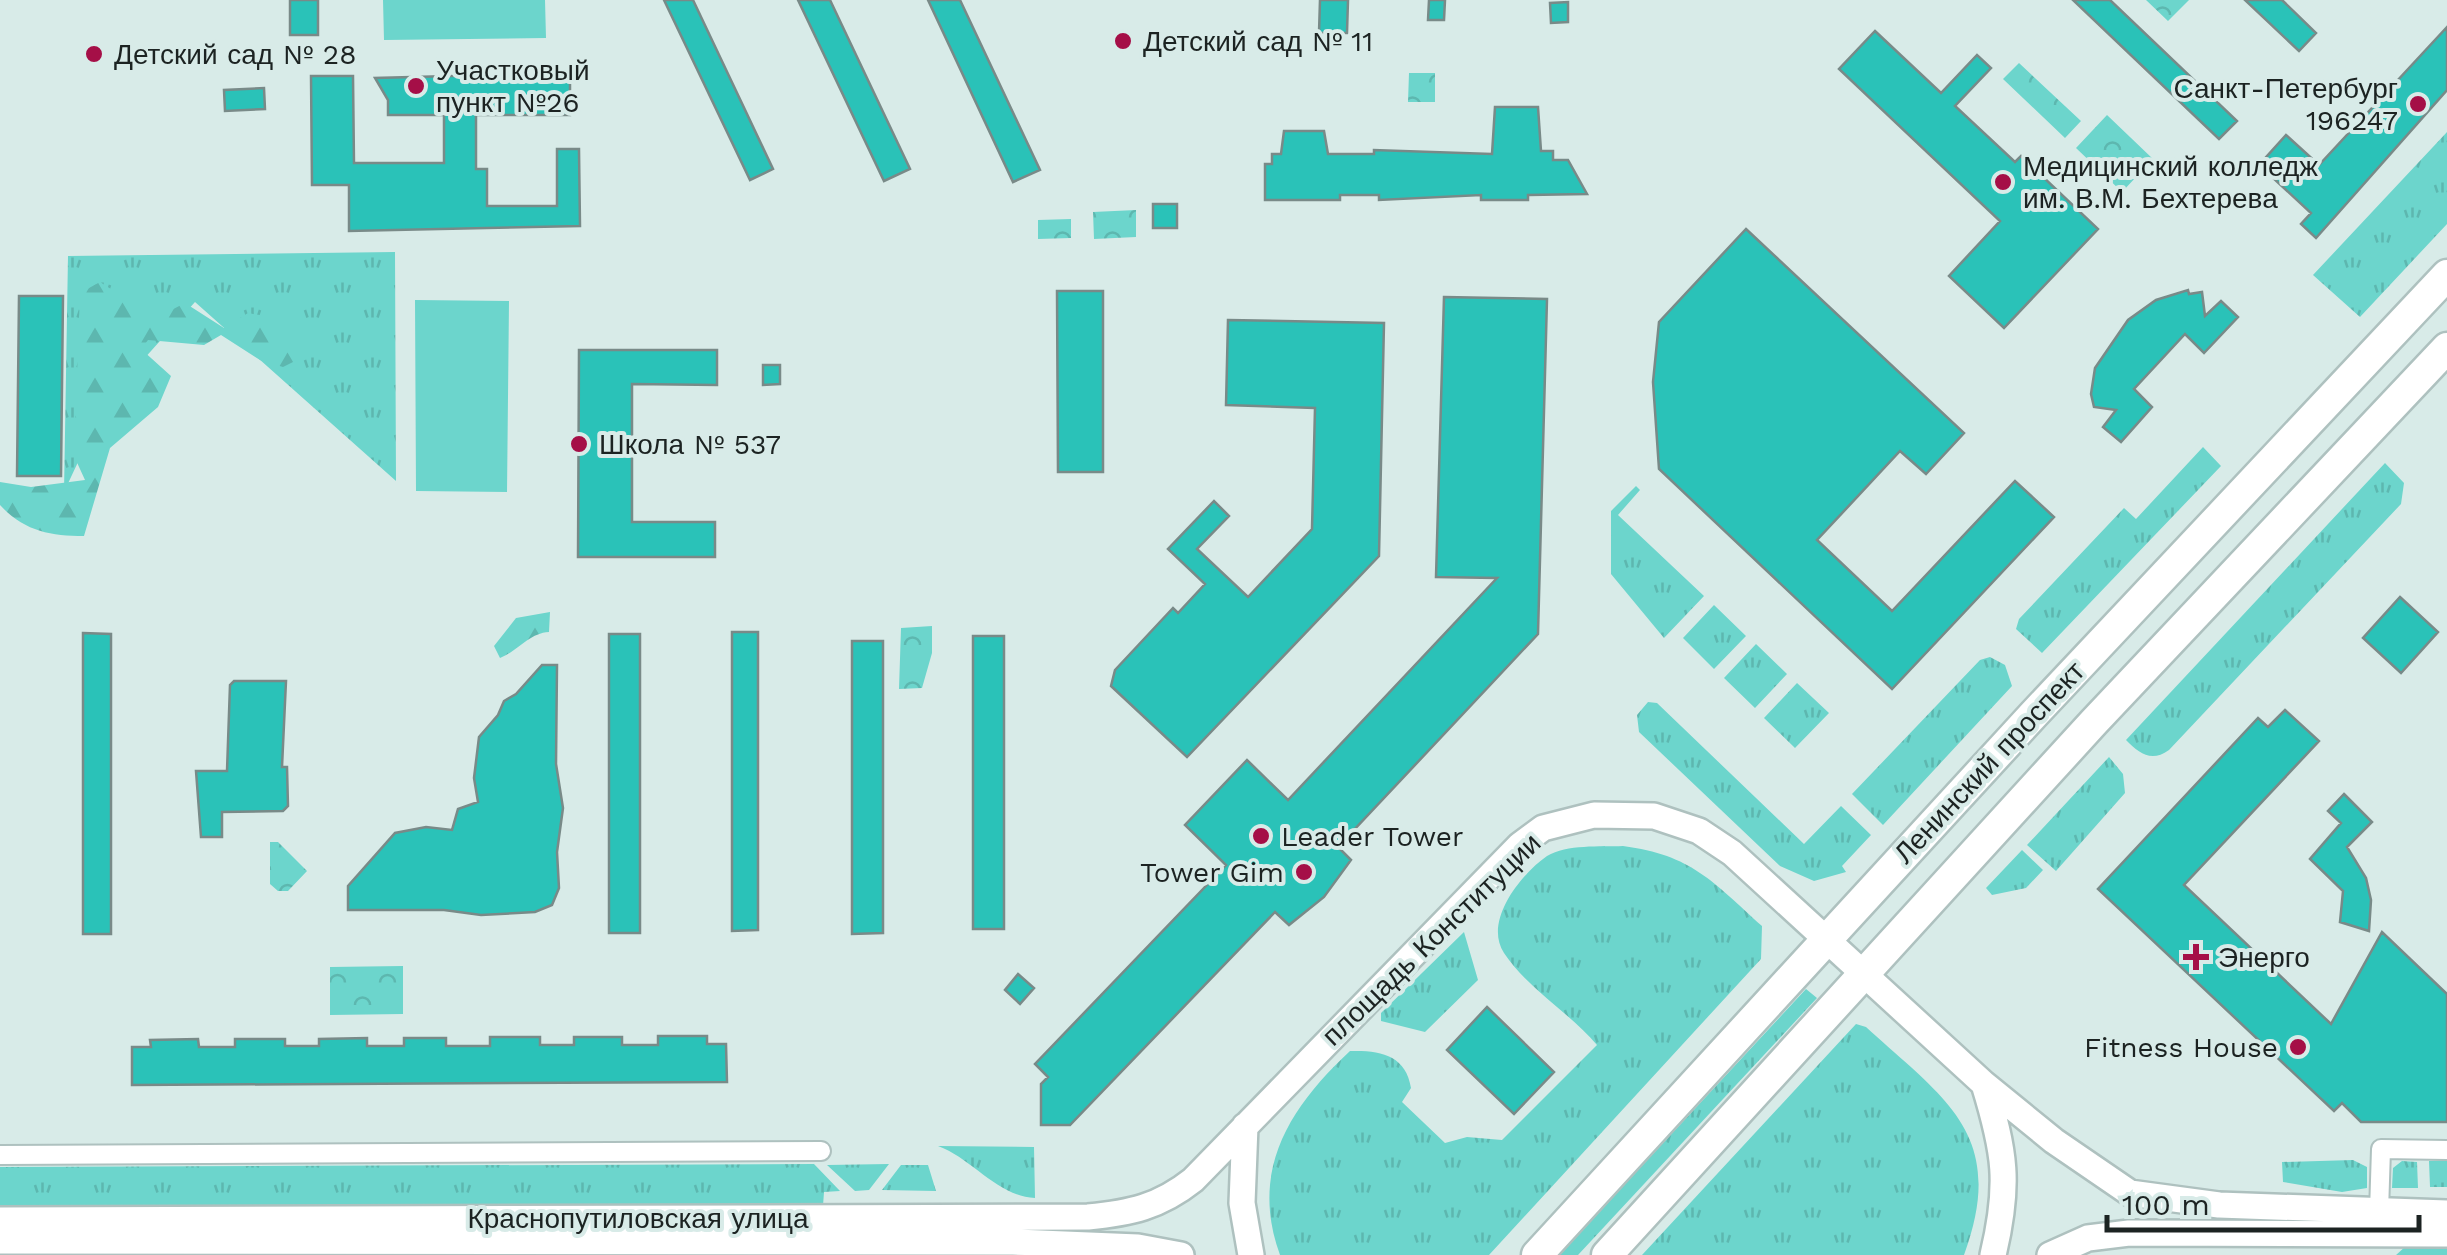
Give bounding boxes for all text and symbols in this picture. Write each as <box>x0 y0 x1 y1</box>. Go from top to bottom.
place label: Детский сад № 11 <box>1143 25 1373 58</box>
marker: Детский сад № 11 <box>1112 30 1134 52</box>
place label: Детский сад № 28 <box>114 38 356 71</box>
marker: Детский сад № 28 <box>83 43 105 65</box>
place label: Участковый пункт №26 <box>436 54 590 119</box>
place label: Санкт-Петербург 196247 <box>2173 72 2398 137</box>
marker: Участковый пункт №26 <box>405 75 427 97</box>
marker: Санкт-Петербург 196247 <box>2407 93 2429 115</box>
place label: Медицинский колледж им. В.М. Бехтерева <box>2023 150 2318 215</box>
marker: Медицинский колледж им. В.М. Бехтерева <box>1992 171 2014 193</box>
place label: Школа № 537 <box>599 428 781 461</box>
marker: Школа № 537 <box>568 433 590 455</box>
street label: Ленинский проспект <box>1887 654 2092 870</box>
place label: Leader Tower <box>1281 820 1463 853</box>
marker: Leader Tower <box>1250 825 1272 847</box>
street label: площадь Конституции <box>1315 827 1547 1052</box>
place label: Tower Gim <box>1140 856 1284 889</box>
marker: Tower Gim <box>1293 861 1315 883</box>
place label: Энерго <box>2218 941 2310 974</box>
marker: Энерго <box>2183 944 2209 970</box>
place label: Fitness House <box>2084 1031 2278 1064</box>
marker: Fitness House <box>2287 1036 2309 1058</box>
scale bar <box>2107 1170 2420 1232</box>
text: 100 m <box>2122 1187 2210 1222</box>
street label: Краснопутиловская улица <box>467 1202 809 1235</box>

